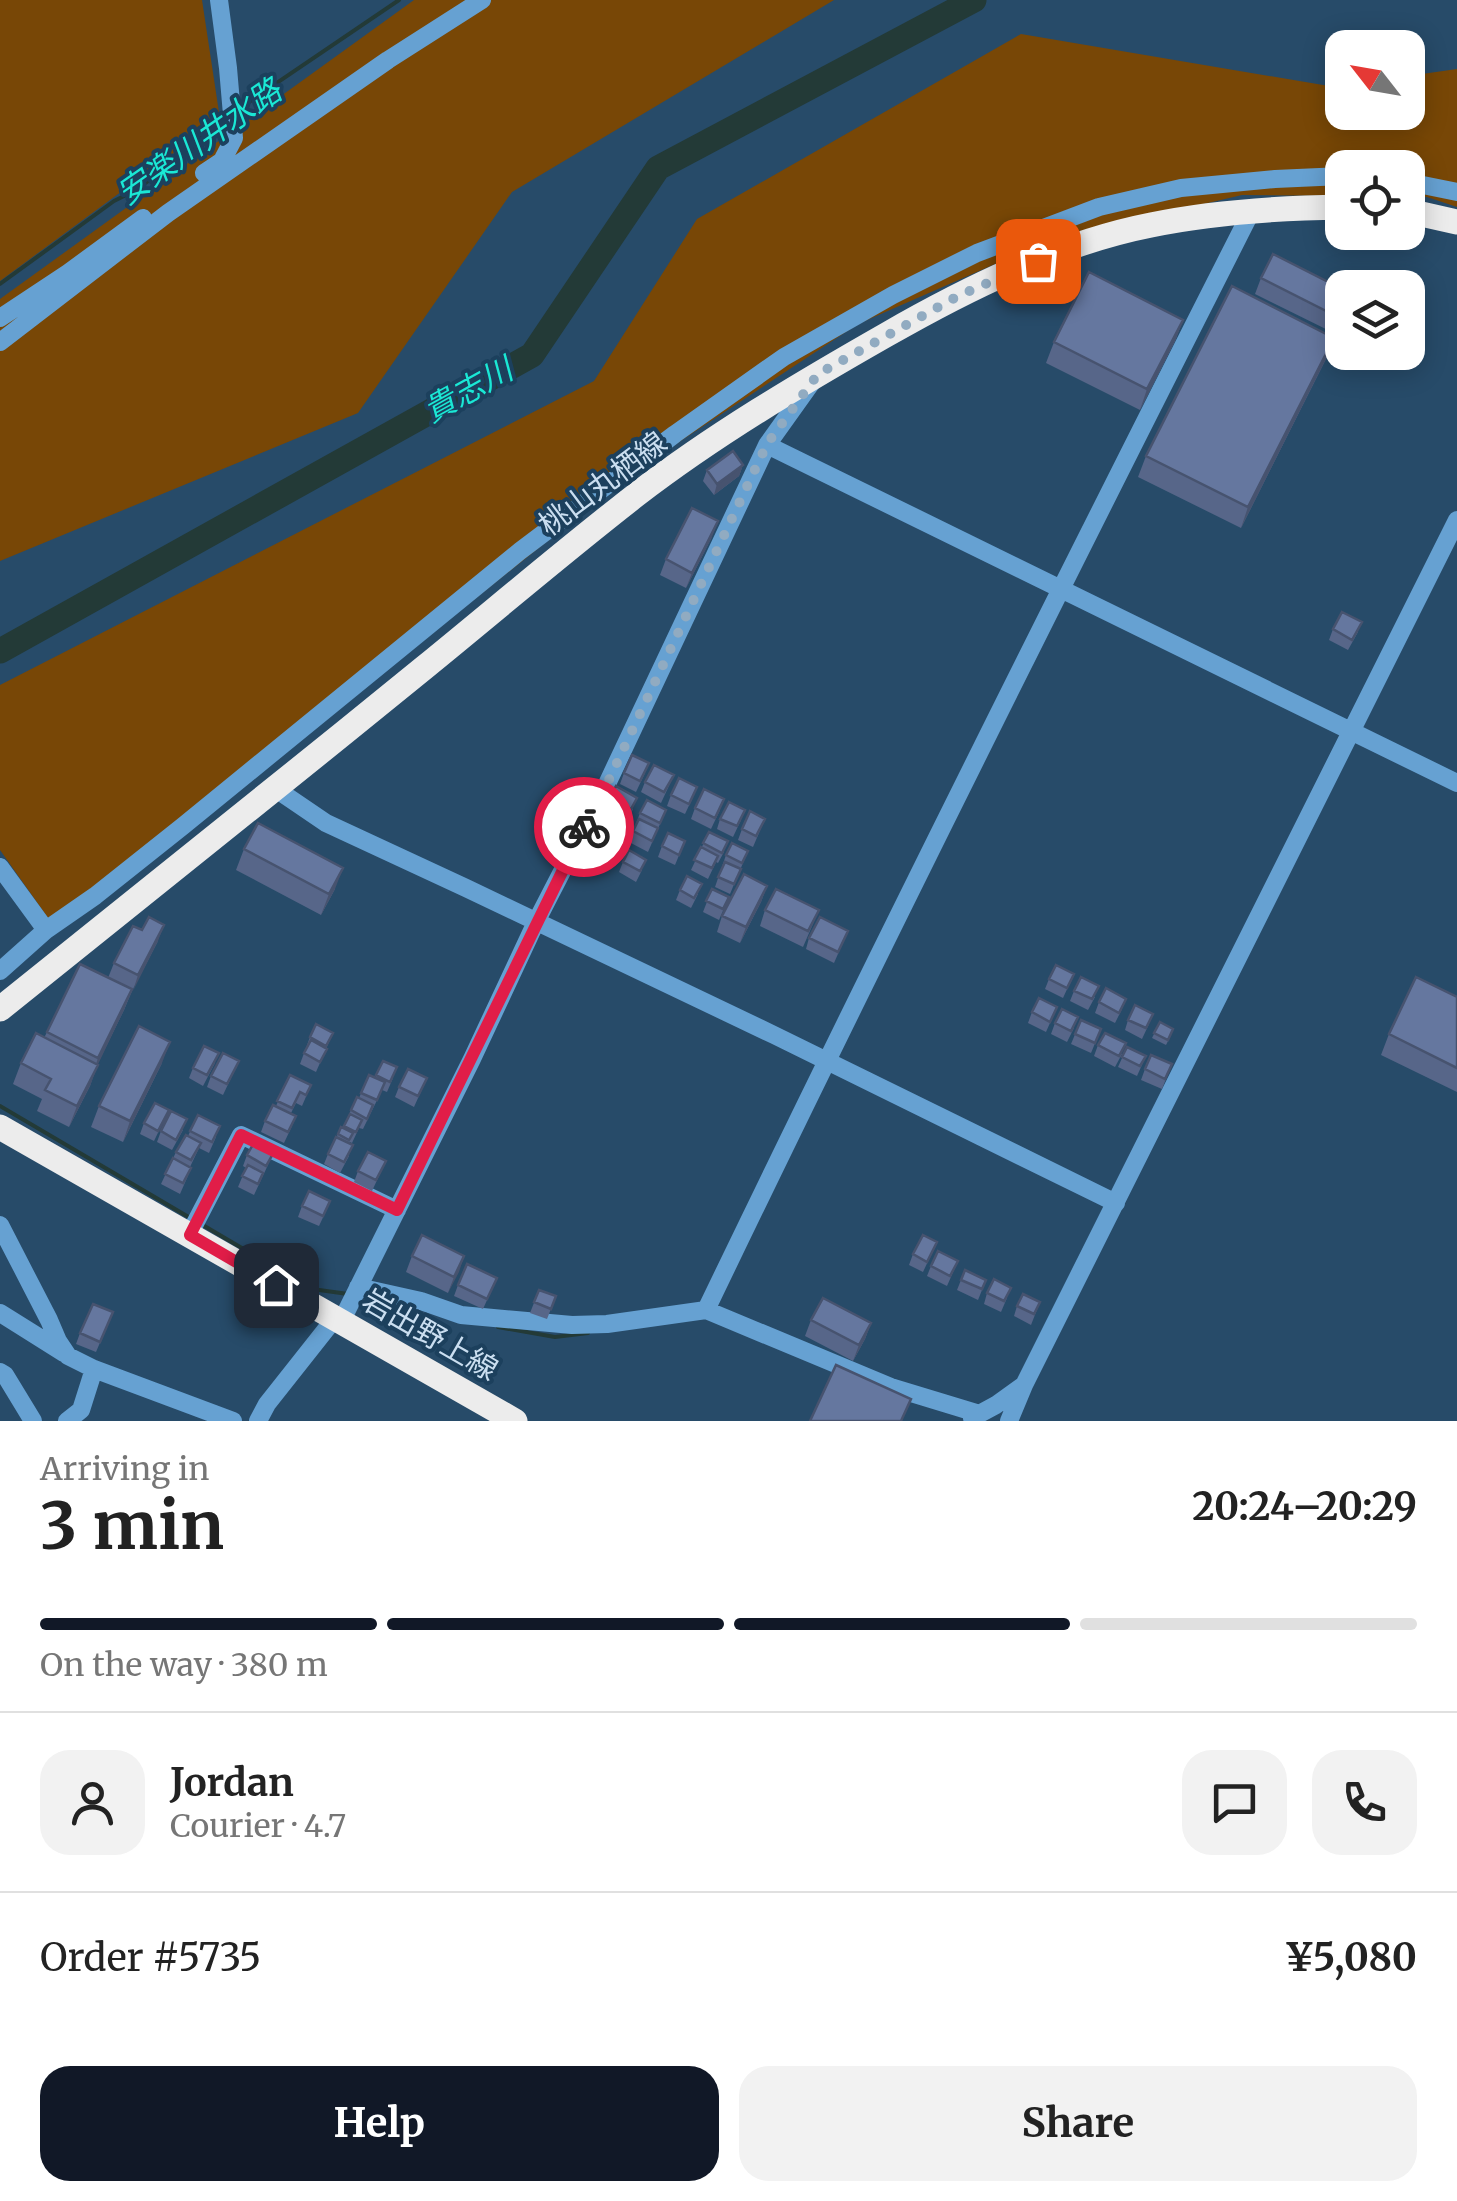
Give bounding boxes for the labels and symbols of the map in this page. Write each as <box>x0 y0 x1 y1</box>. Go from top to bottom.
north arrow <box>1325 30 1425 130</box>
water label: 安楽川井水路 <box>109 69 292 213</box>
pin <box>996 219 1081 304</box>
water label: 貴志川 <box>416 348 522 431</box>
street label: 桃山丸栖線 <box>531 423 674 544</box>
courier <box>534 777 634 877</box>
pin <box>234 1243 319 1328</box>
street label: 岩出野上線 <box>356 1280 505 1388</box>

